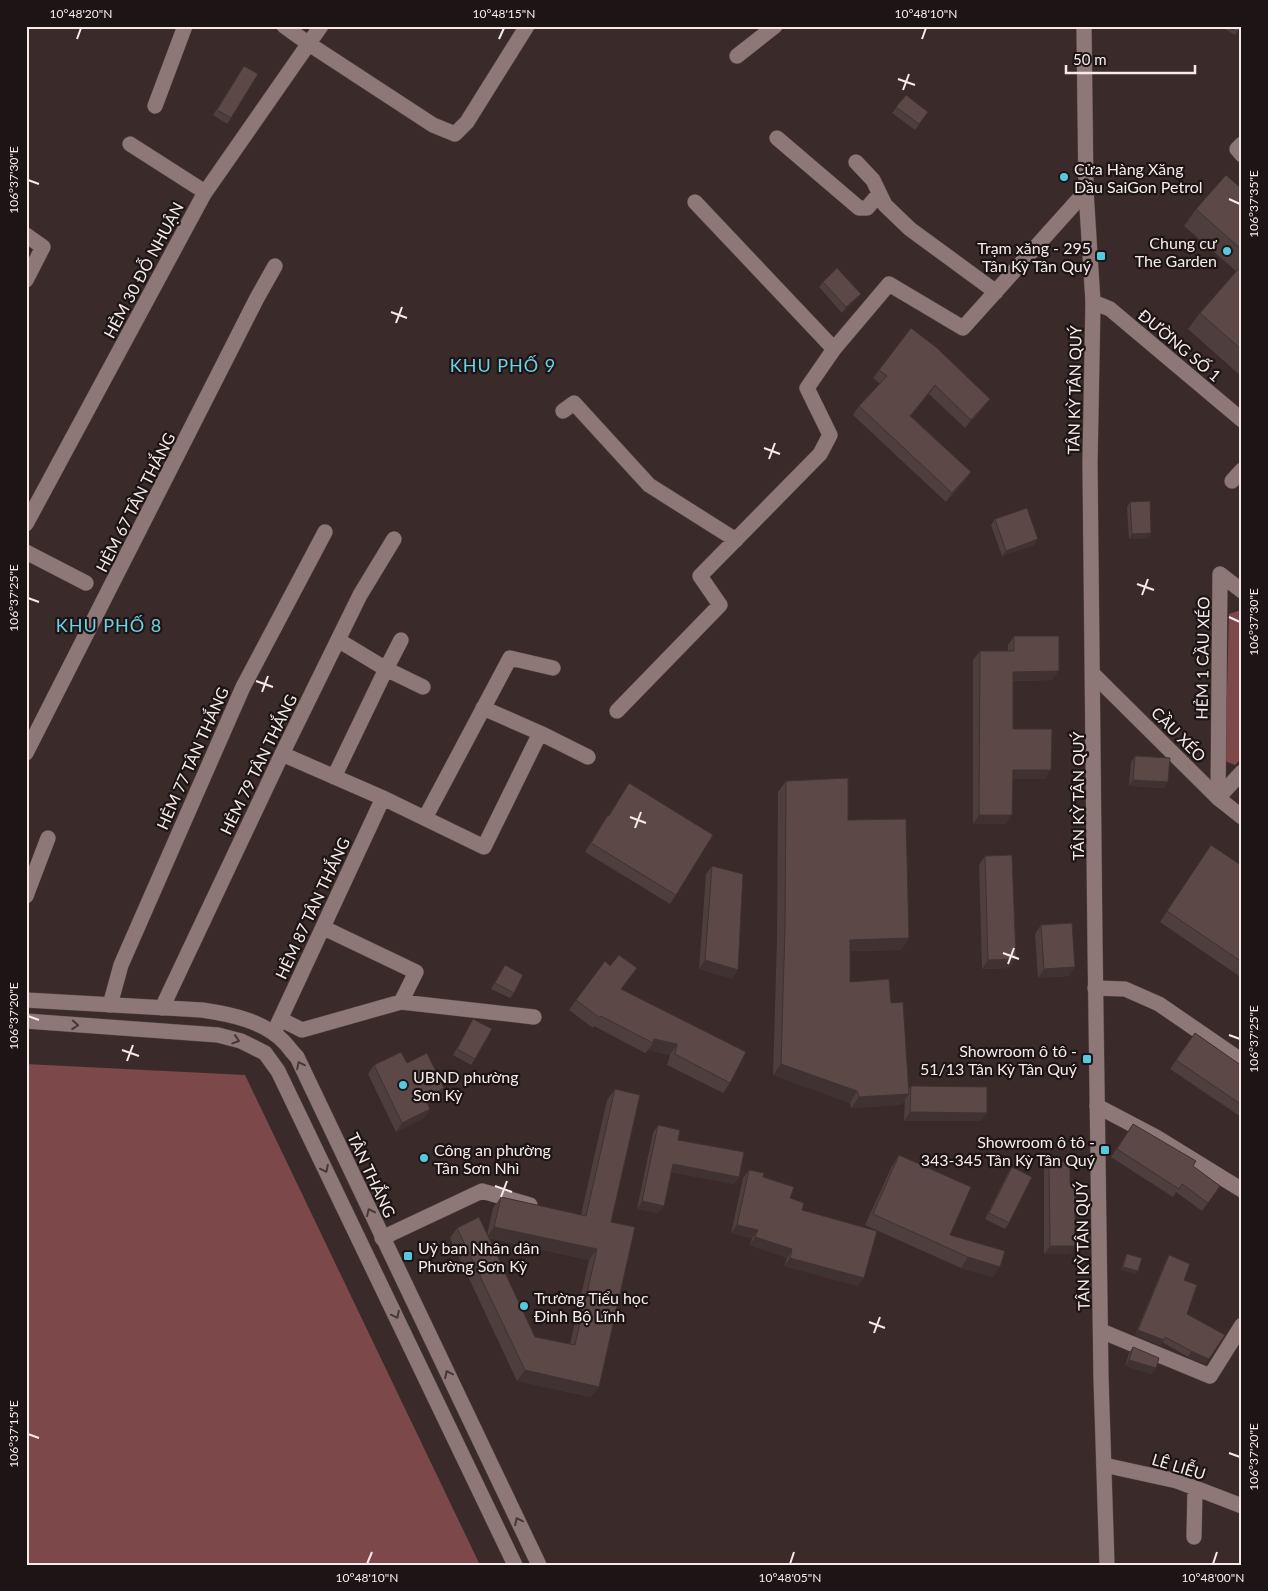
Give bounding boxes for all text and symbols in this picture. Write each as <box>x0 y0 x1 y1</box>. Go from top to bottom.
text: 10°48'20"N <box>50 6 112 21</box>
text: 10°48'15"N <box>473 6 535 21</box>
text: 10°48'10"N <box>895 6 957 21</box>
scale bar <box>1066 42 1194 74</box>
text: 50 m <box>1073 50 1107 68</box>
text: 106°37'30"E <box>6 146 21 214</box>
place label: Cửa Hàng Xăng Dầu SaiGon Petrol <box>1074 159 1203 196</box>
text: 106°37'35"E <box>1246 170 1261 238</box>
marker: Cửa Hàng Xăng Dầu SaiGon Petrol <box>1058 171 1070 183</box>
street label: HẺM 30 ĐỖ NHUẬN <box>98 198 187 341</box>
place label: Chung cư The Garden <box>1135 233 1218 270</box>
place label: Trạm xăng - 295 Tân Kỳ Tân Quý <box>977 238 1092 275</box>
marker: Chung cư The Garden <box>1221 245 1233 257</box>
marker: Trạm xăng - 295 Tân Kỳ Tân Quý <box>1095 250 1107 262</box>
street label: ĐƯỜNG SỐ 1 <box>1135 305 1225 385</box>
street label: TÂN KỲ TÂN QUÝ <box>1063 325 1085 455</box>
district label: KHU PHỐ 9 <box>450 354 556 376</box>
street label: HẺM 67 TÂN THẮNG <box>92 429 178 575</box>
text: 106°37'25"E <box>6 564 21 632</box>
text: 106°37'30"E <box>1246 588 1261 656</box>
street label: HẺM 1 CẦU XÉO <box>1191 596 1213 720</box>
district label: KHU PHỐ 8 <box>56 614 162 636</box>
street label: HẺM 77 TÂN THẮNG <box>152 684 232 832</box>
street label: HẺM 79 TÂN THẮNG <box>216 691 300 837</box>
street label: CẦU XÉO <box>1148 703 1210 765</box>
street label: TÂN KỲ TÂN QUÝ <box>1068 731 1087 861</box>
street label: HẺM 87 TÂN THẮNG <box>271 834 353 982</box>
text: 106°37'20"E <box>6 982 21 1050</box>
text: 106°37'25"E <box>1246 1005 1261 1073</box>
one-way arrow <box>71 1019 79 1030</box>
one-way arrow <box>232 1034 240 1044</box>
place label: Showroom ô tô - 51/13 Tân Kỳ Tân Quý <box>920 1041 1078 1078</box>
marker: Showroom ô tô - 51/13 Tân Kỳ Tân Quý <box>1081 1053 1093 1065</box>
one-way arrow <box>296 1061 306 1070</box>
place label: UBND phường Sơn Kỳ <box>413 1067 519 1104</box>
marker: UBND phường Sơn Kỳ <box>397 1079 409 1091</box>
street label: TÂN THẮNG <box>344 1130 400 1220</box>
place label: Showroom ô tô - 343-345 Tân Kỳ Tân Quý <box>921 1132 1096 1169</box>
place label: Công an phường Tân Sơn Nhì <box>434 1140 551 1177</box>
marker: Showroom ô tô - 343-345 Tân Kỳ Tân Quý <box>1099 1144 1111 1156</box>
marker: Công an phường Tân Sơn Nhì <box>418 1152 430 1164</box>
one-way arrow <box>319 1164 330 1173</box>
street label: TÂN KỲ TÂN QUÝ <box>1071 1181 1093 1311</box>
one-way arrow <box>366 1208 376 1217</box>
place label: Uỷ ban Nhân dân Phường Sơn Kỳ <box>418 1238 539 1275</box>
marker: Uỷ ban Nhân dân Phường Sơn Kỳ <box>402 1250 414 1262</box>
place label: Trường Tiểu học Đinh Bộ Lĩnh <box>534 1288 649 1325</box>
marker: Trường Tiểu học Đinh Bộ Lĩnh <box>518 1300 530 1312</box>
one-way arrow <box>390 1310 400 1319</box>
one-way arrow <box>443 1370 454 1379</box>
text: 106°37'15"E <box>6 1400 21 1468</box>
text: 106°37'20"E <box>1246 1423 1261 1491</box>
street label: LÊ LIỄU <box>1150 1449 1208 1483</box>
one-way arrow <box>513 1517 524 1526</box>
text: 10°48'10"N <box>336 1570 398 1585</box>
text: 10°48'05"N <box>759 1570 821 1585</box>
text: 10°48'00"N <box>1182 1570 1244 1585</box>

